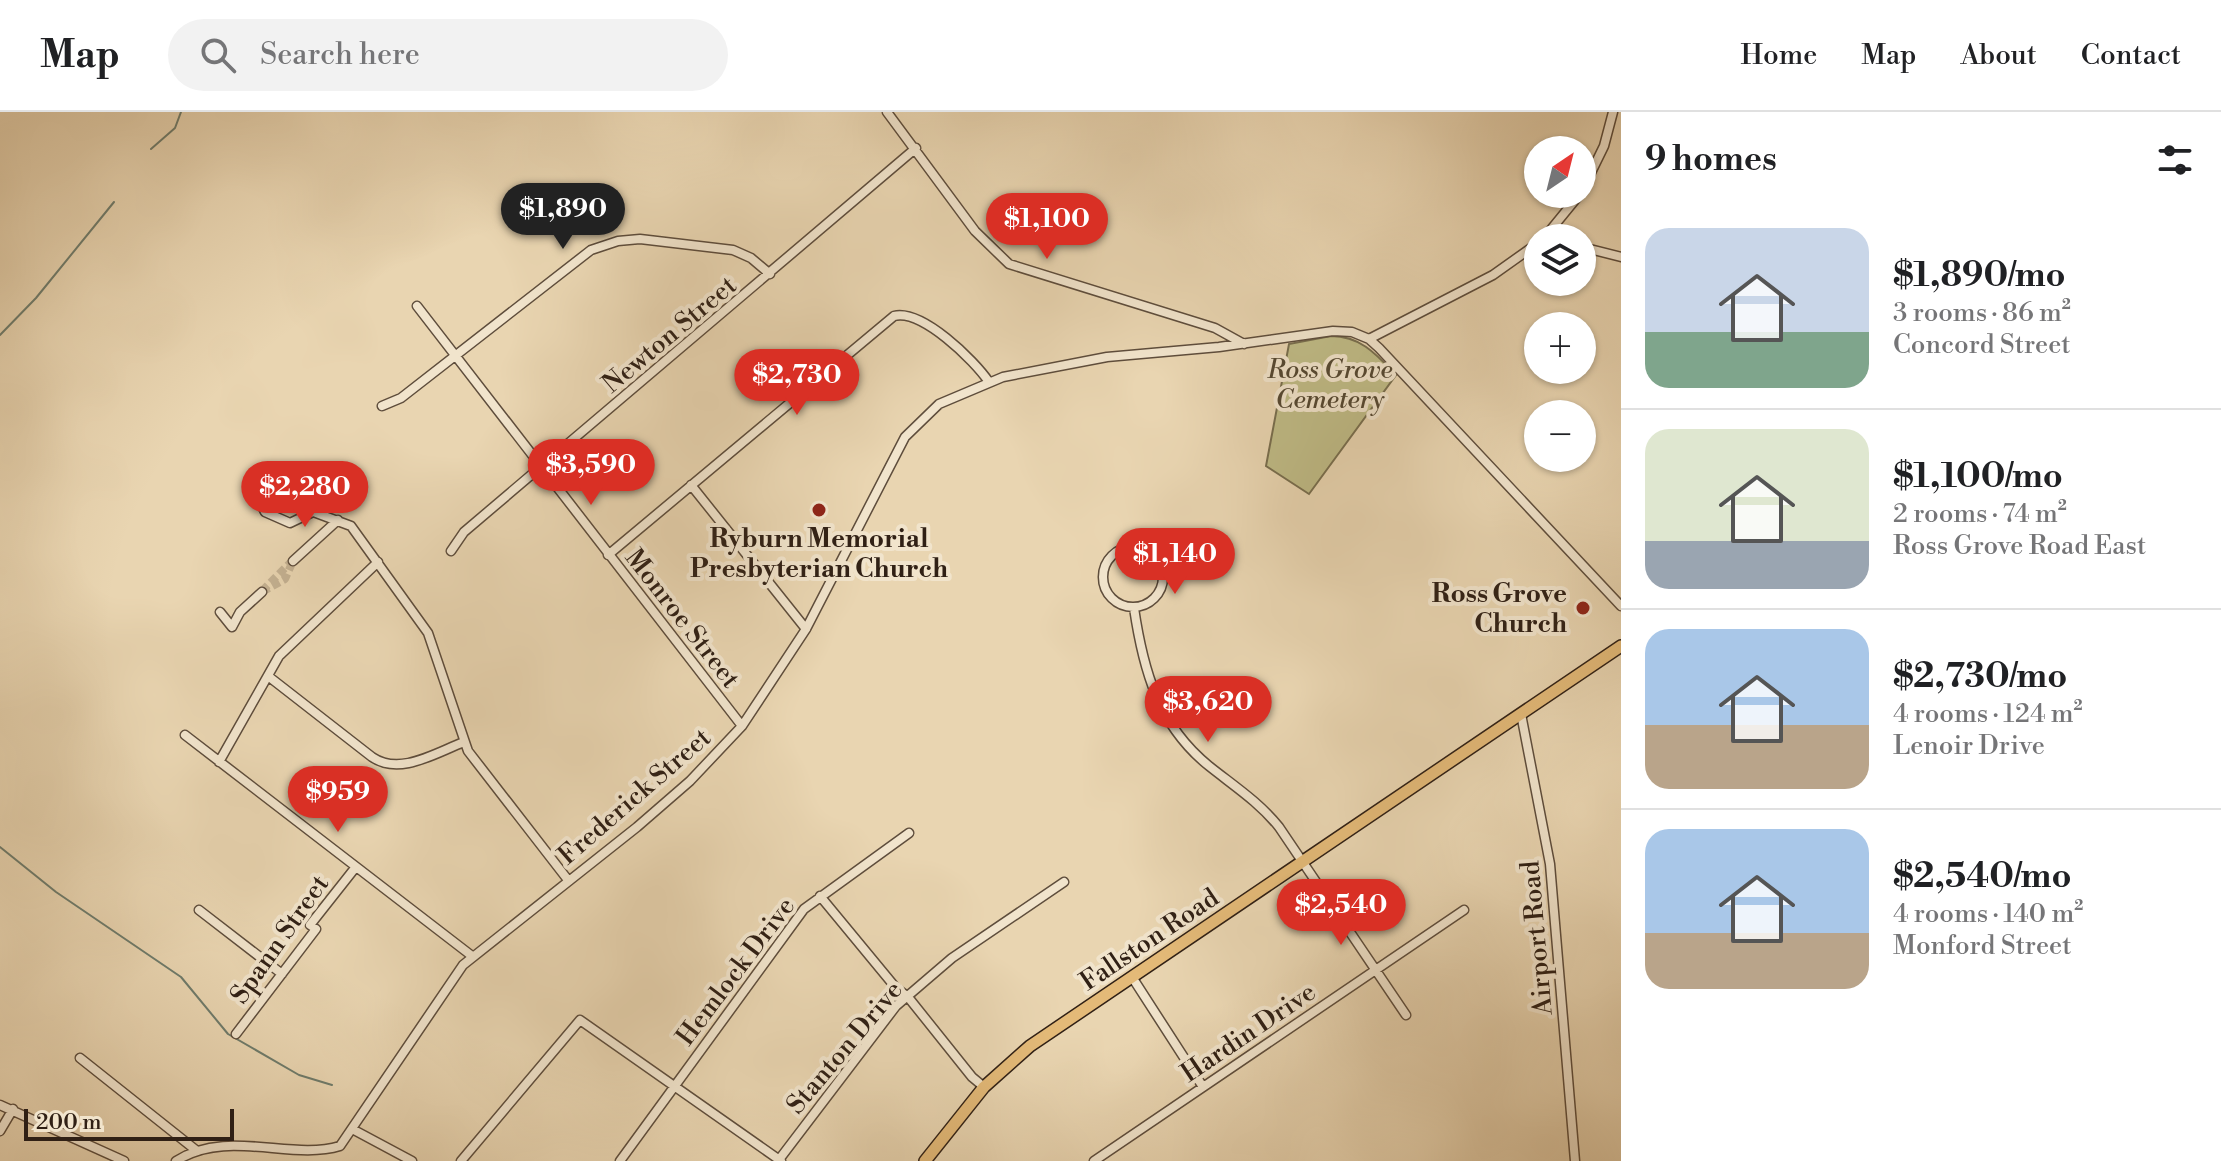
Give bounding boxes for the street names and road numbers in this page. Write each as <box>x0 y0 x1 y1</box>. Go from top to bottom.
street label: Newton Street <box>596 269 743 400</box>
street label: Monroe Street <box>618 543 746 695</box>
street label: Frederick Street <box>552 722 718 872</box>
street label: Airport Road <box>1514 859 1560 1017</box>
street label: Spann Street <box>224 869 336 1010</box>
street label: Fallston Road <box>1074 882 1225 998</box>
street label: Hemlock Drive <box>670 891 802 1052</box>
street label: Stanton Drive <box>780 975 910 1121</box>
street label: Hardin Drive <box>1175 976 1322 1090</box>

